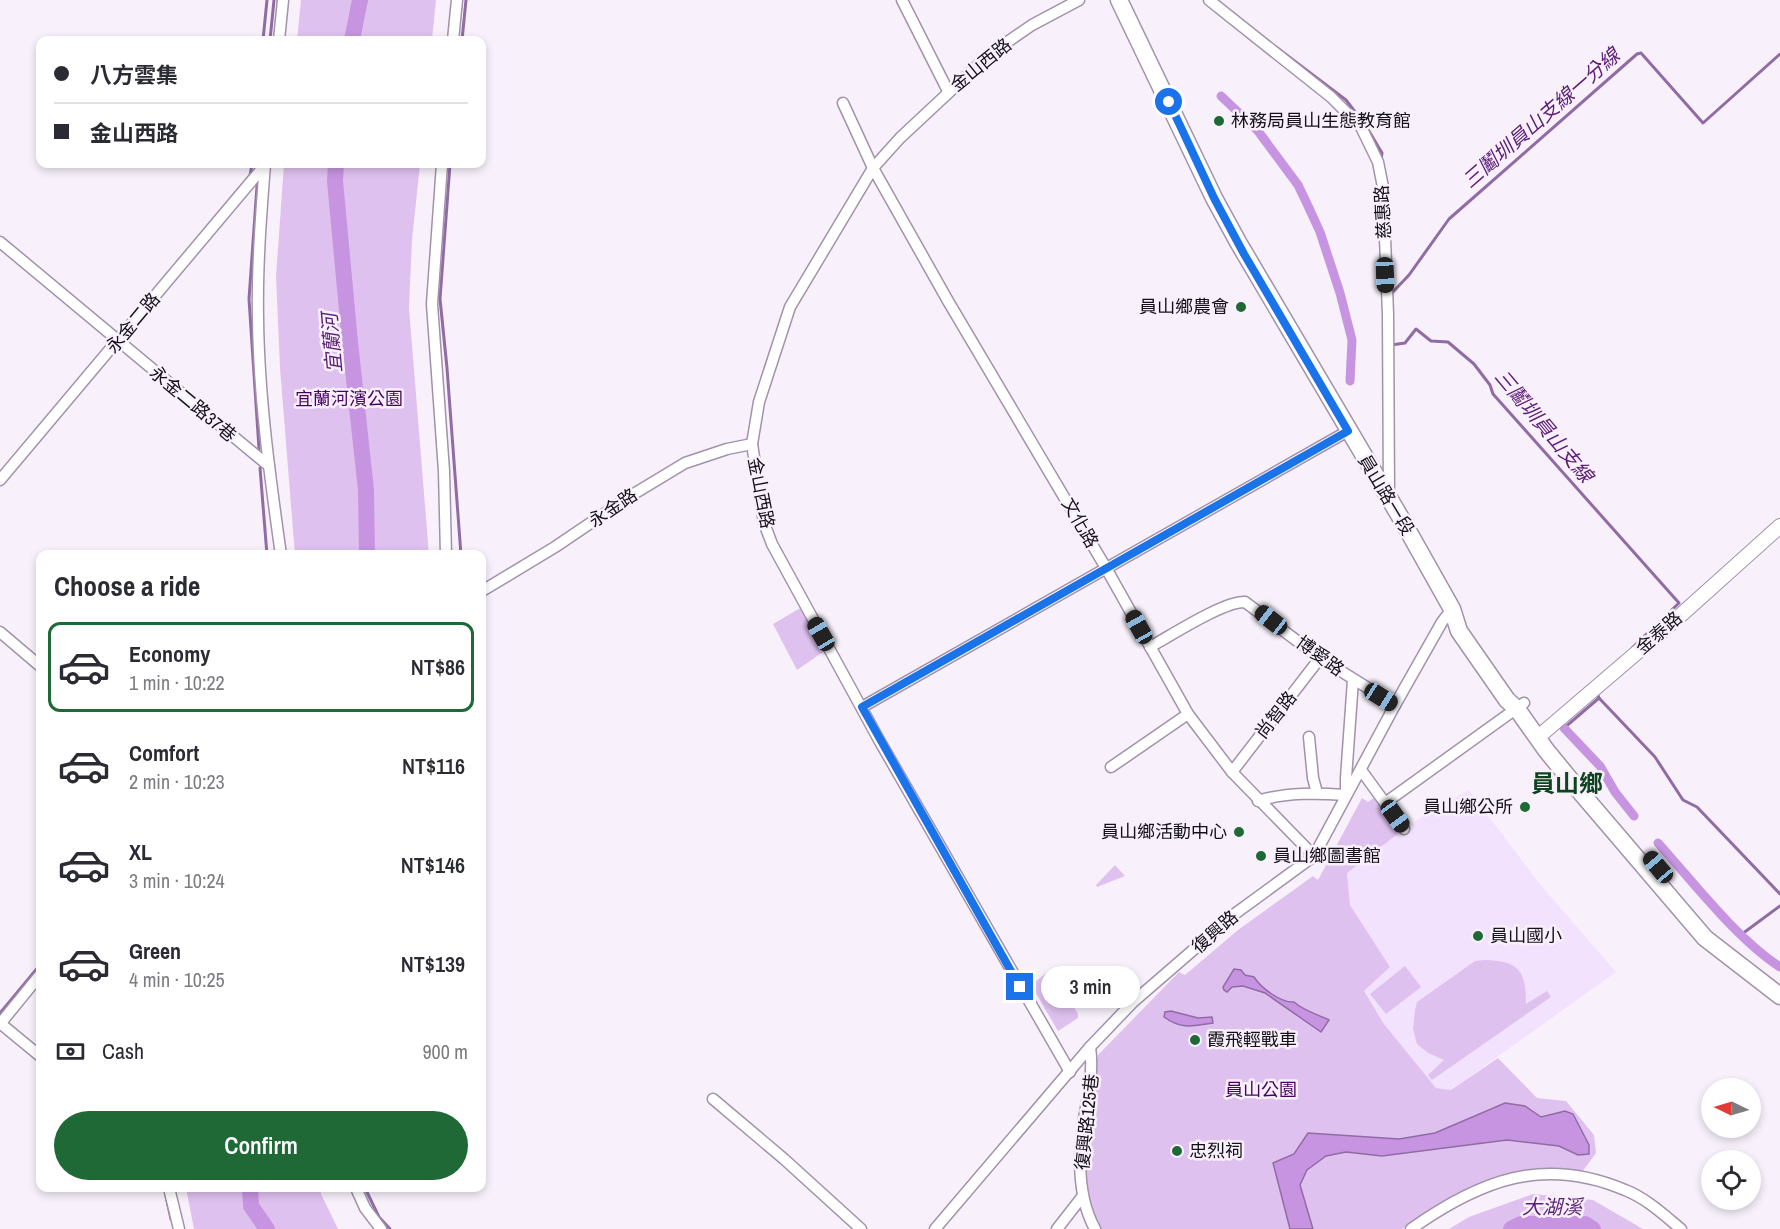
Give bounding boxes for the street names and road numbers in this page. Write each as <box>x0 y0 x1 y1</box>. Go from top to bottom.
street label: 金山西路 <box>945 32 1017 97</box>
street label: 慈惠路 <box>1369 184 1396 240</box>
street label: 永金二路 <box>100 287 165 358</box>
street label: 永金二路37巷 <box>145 360 242 447</box>
street label: 員山路一段 <box>1353 450 1420 540</box>
street label: 金山西路 <box>742 455 781 531</box>
street label: 永金路 <box>583 482 642 533</box>
street label: 文化路 <box>1056 493 1105 552</box>
street label: 金泰路 <box>1630 605 1687 660</box>
street label: 博愛路 <box>1291 630 1349 682</box>
street label: 尚智路 <box>1249 686 1302 744</box>
street label: 復興路 <box>1186 904 1243 959</box>
street label: 復興路125巷 <box>1069 1073 1104 1171</box>

